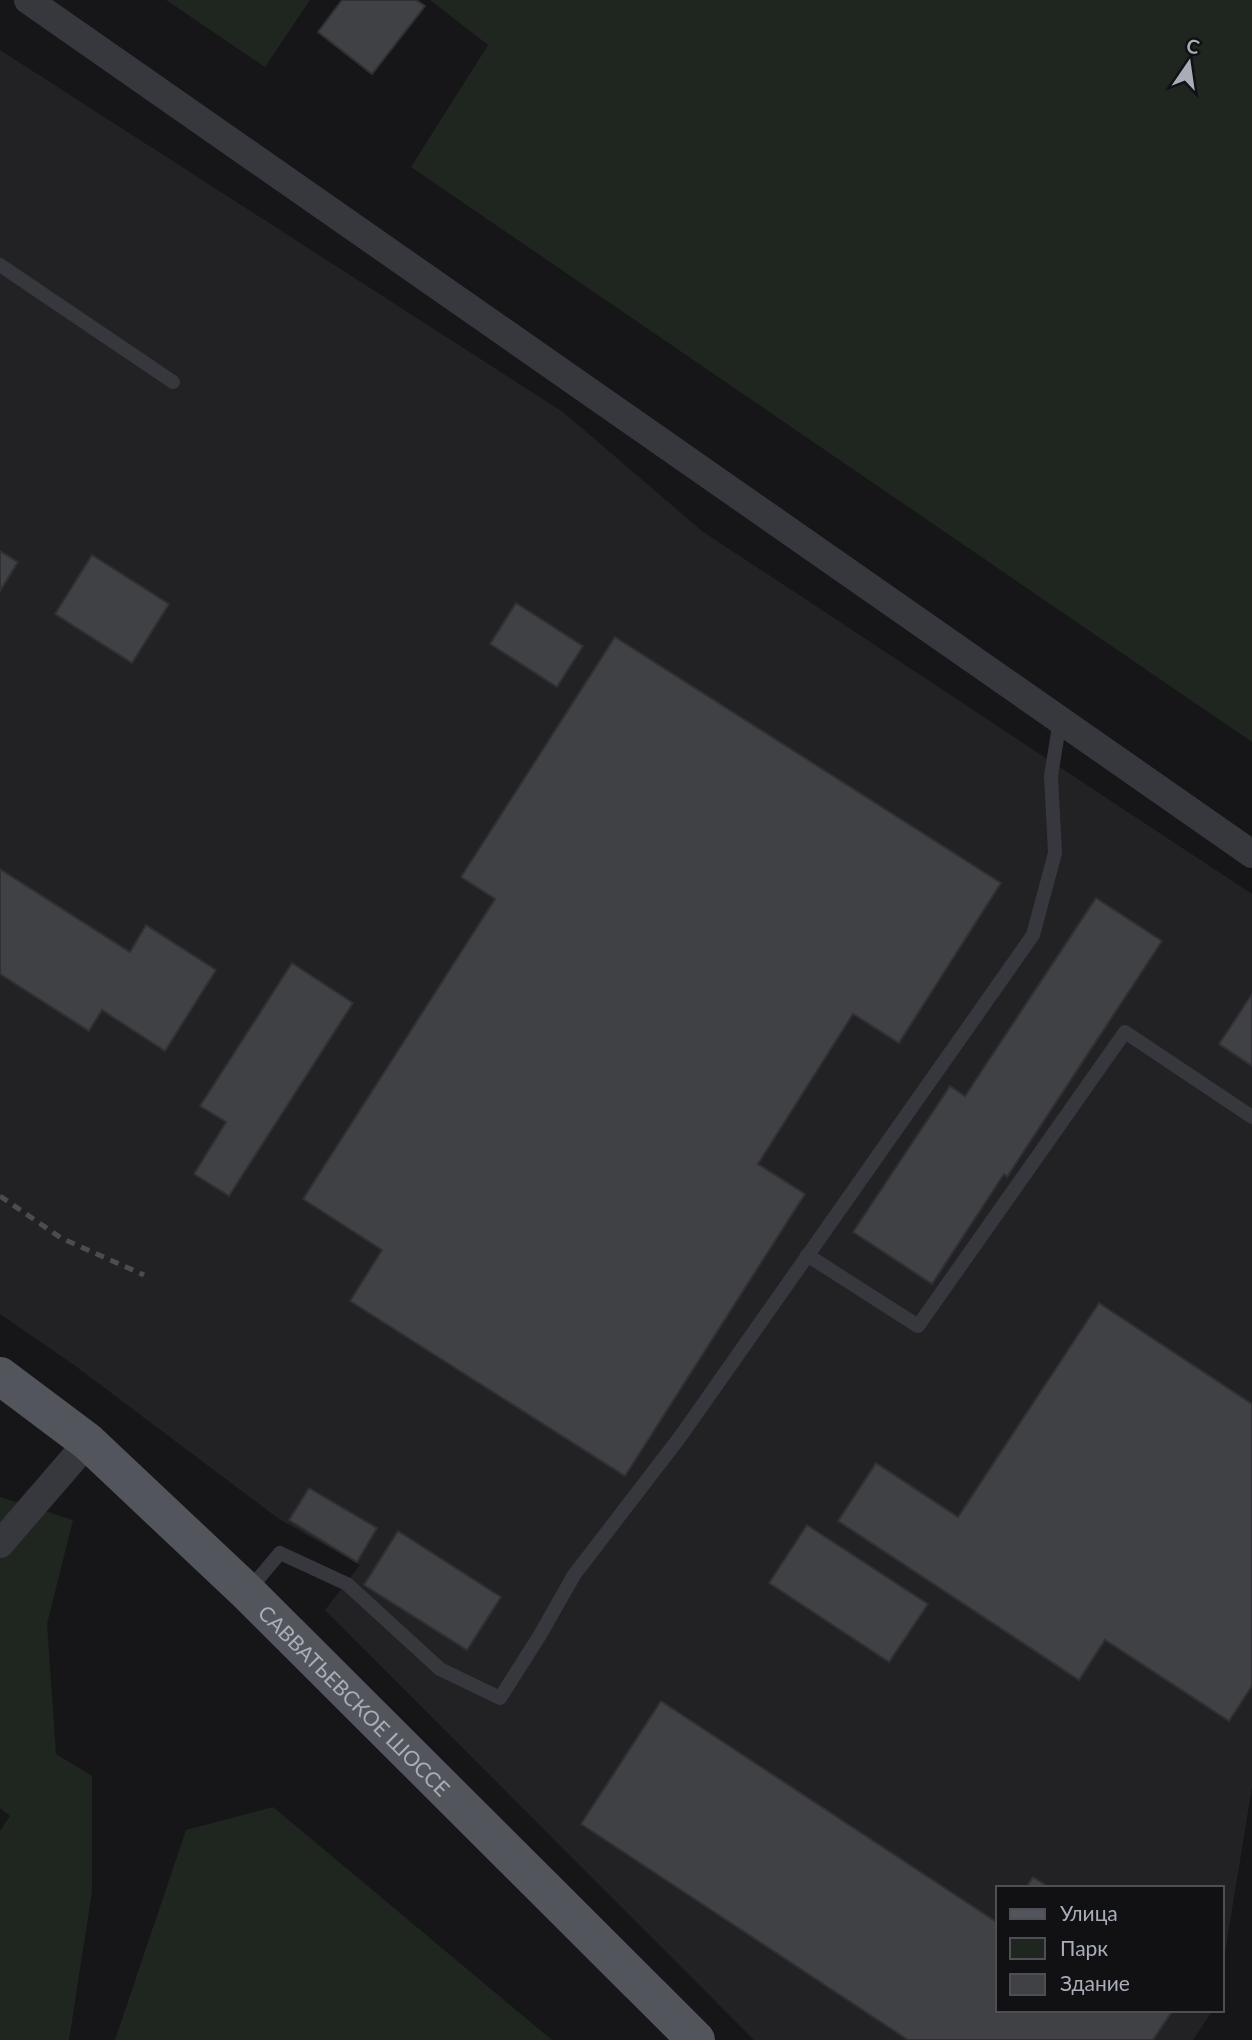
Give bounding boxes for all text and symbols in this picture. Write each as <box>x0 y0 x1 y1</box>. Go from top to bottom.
north arrow <box>1154 28 1224 98</box>
text: С <box>1184 33 1202 59</box>
street label: САВВАТЬЕВСКОЕ ШОССЕ <box>254 1599 456 1800</box>
legend <box>996 1886 1224 2012</box>
text: Улица <box>1060 1900 1118 1925</box>
text: Парк <box>1060 1935 1108 1960</box>
text: Здание <box>1060 1970 1130 1995</box>

